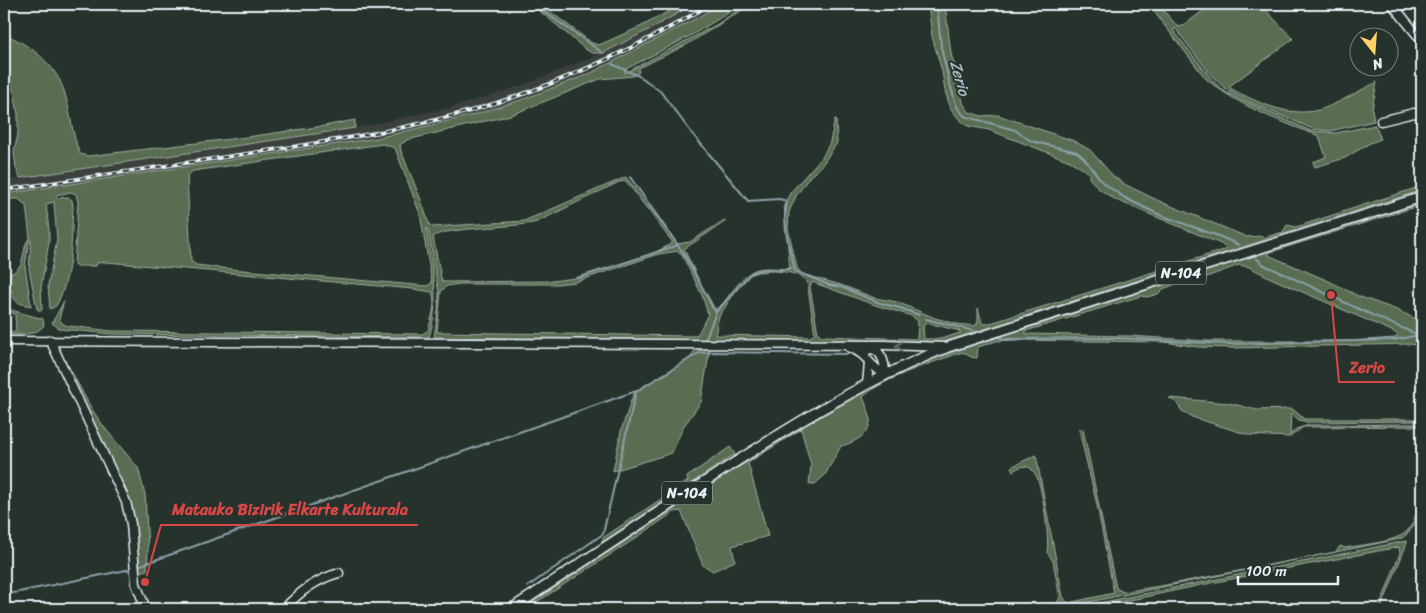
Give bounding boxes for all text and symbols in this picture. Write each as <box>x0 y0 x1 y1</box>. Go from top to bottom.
north arrow <box>1348 28 1398 78</box>
text: N <box>1369 50 1387 77</box>
water label: Zerio <box>941 57 979 100</box>
road number: N-104 <box>1156 262 1206 284</box>
one-way arrow <box>895 340 903 351</box>
callout: Zerio <box>1339 351 1395 382</box>
text: Zerio <box>1348 353 1385 382</box>
road number: N-104 <box>662 482 712 504</box>
callout: Matauko Bizirik Elkarte Kulturala <box>161 494 418 525</box>
text: Matauko Bizirik Elkarte Kulturala <box>171 495 408 524</box>
scale bar <box>1238 553 1338 585</box>
text: 100 m <box>1246 558 1287 584</box>

